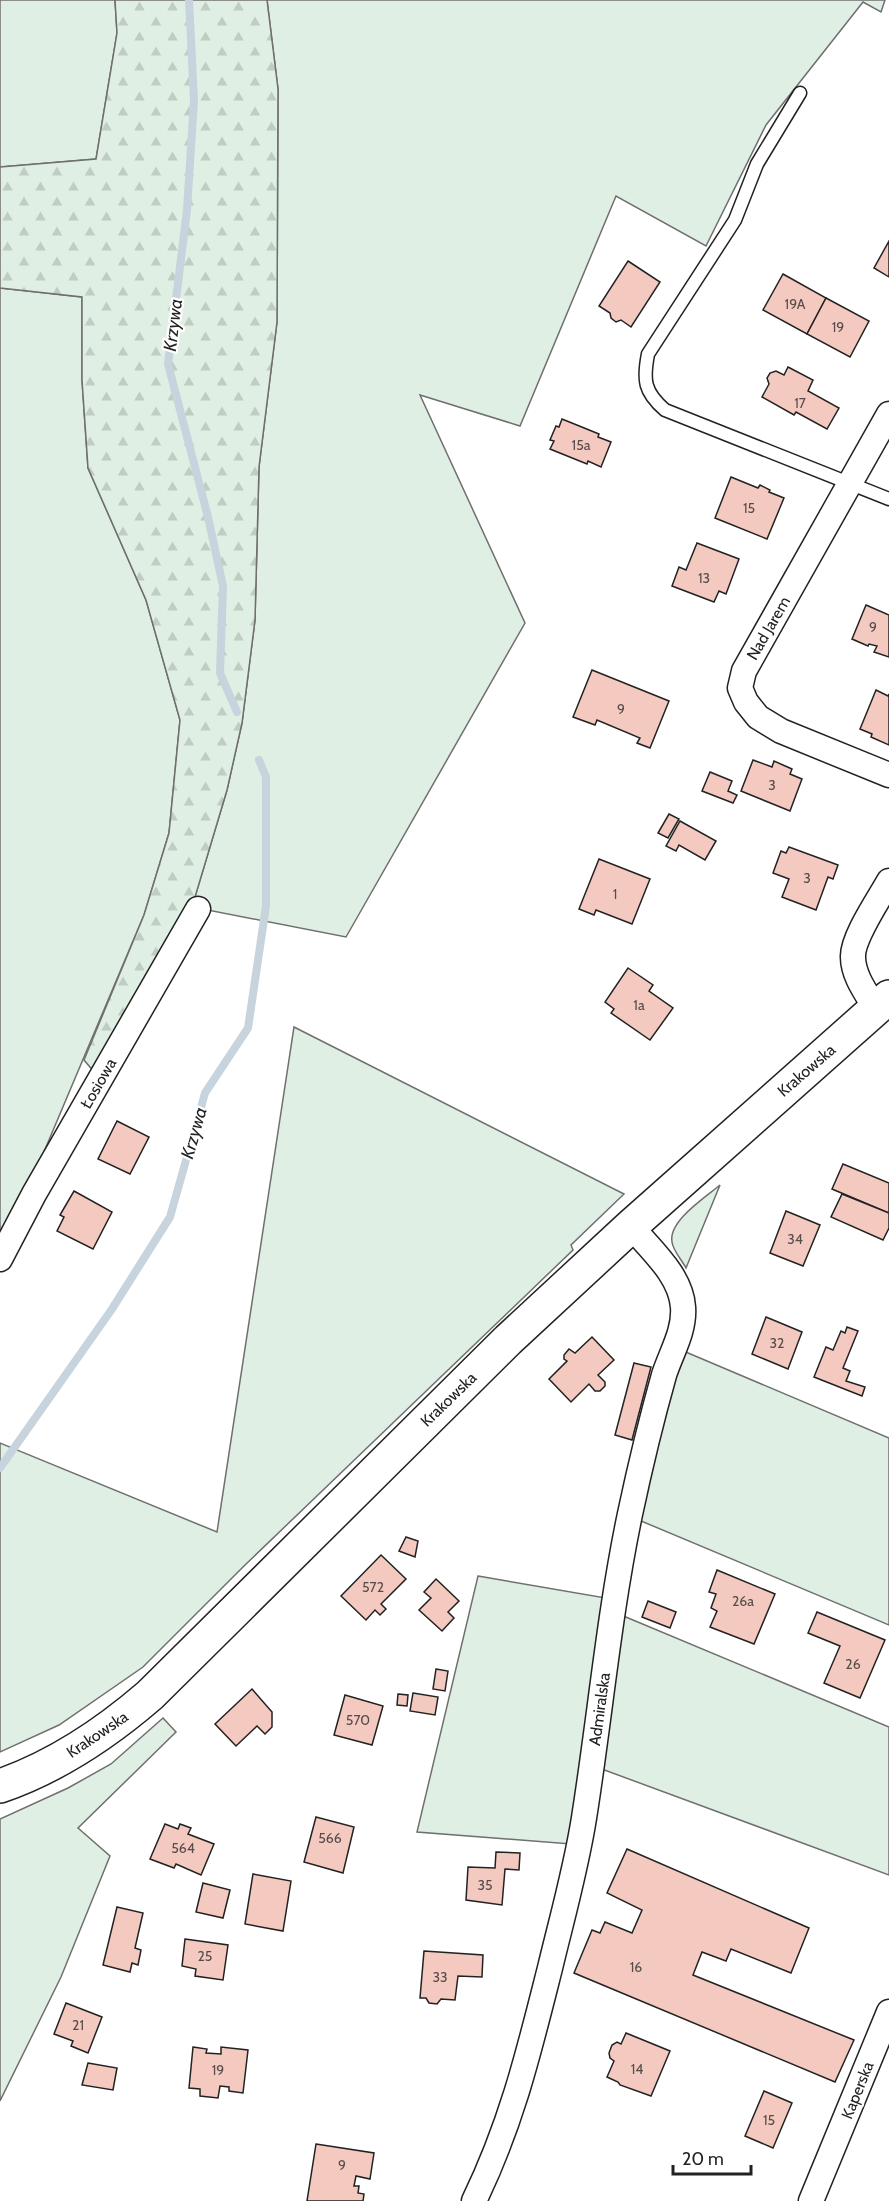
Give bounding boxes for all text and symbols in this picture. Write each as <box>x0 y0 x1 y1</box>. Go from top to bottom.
house number: 19A <box>785 295 806 313</box>
water label: Krzywa <box>159 297 187 353</box>
house number: 19 <box>832 318 844 336</box>
house number: 17 <box>794 394 806 412</box>
house number: 15a <box>572 436 591 454</box>
house number: 15 <box>743 499 755 517</box>
house number: 13 <box>698 569 710 587</box>
street label: Nad Jarem <box>743 593 794 663</box>
house number: 9 <box>869 618 877 636</box>
house number: 9 <box>617 700 625 718</box>
house number: 3 <box>768 776 776 794</box>
house number: 3 <box>803 869 811 887</box>
house number: 1 <box>613 885 617 903</box>
house number: 1a <box>633 996 645 1014</box>
street label: Krakowska <box>774 1040 839 1101</box>
street label: Łosiowa <box>77 1055 121 1112</box>
water label: Krzywa <box>176 1105 212 1161</box>
house number: 34 <box>787 1230 803 1248</box>
house number: 32 <box>770 1334 784 1352</box>
street label: Krakowska <box>416 1368 480 1431</box>
house number: 572 <box>362 1578 384 1596</box>
house number: 26a <box>732 1592 754 1610</box>
house number: 26 <box>845 1655 861 1673</box>
street label: Admiralska <box>585 1671 614 1747</box>
street label: Krakowska <box>63 1707 132 1762</box>
house number: 570 <box>346 1711 370 1729</box>
house number: 566 <box>318 1829 342 1847</box>
house number: 564 <box>171 1839 195 1857</box>
house number: 35 <box>477 1876 493 1894</box>
house number: 25 <box>198 1947 212 1965</box>
house number: 16 <box>630 1958 642 1976</box>
house number: 33 <box>432 1968 448 1986</box>
house number: 21 <box>72 2016 84 2034</box>
street label: Kaperska <box>837 2058 878 2122</box>
house number: 14 <box>631 2060 643 2078</box>
house number: 19 <box>212 2061 224 2079</box>
house number: 15 <box>763 2111 775 2129</box>
scale bar <box>673 2138 751 2176</box>
text: 20 m <box>682 2148 724 2170</box>
house number: 9 <box>338 2156 346 2174</box>

